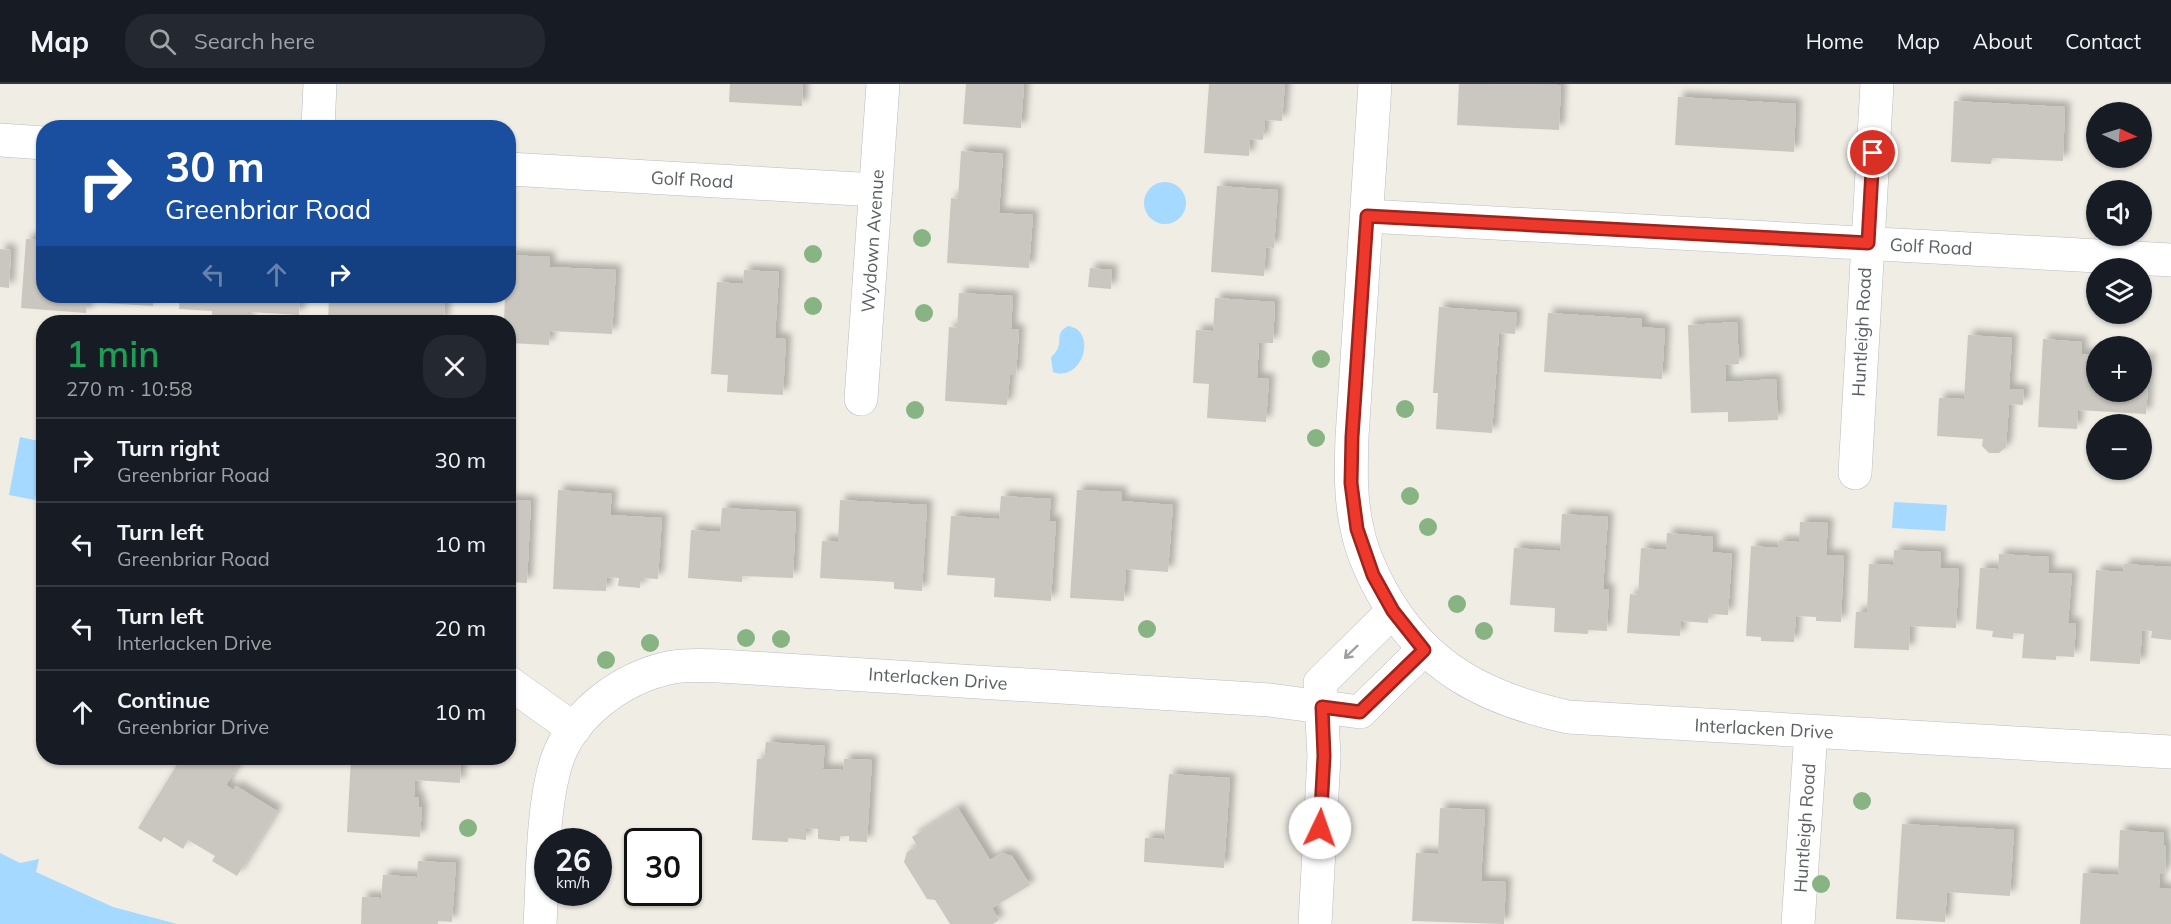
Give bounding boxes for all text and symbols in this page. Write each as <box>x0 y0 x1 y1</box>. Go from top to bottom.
search box <box>125 14 545 68</box>
text: Map <box>30 24 89 59</box>
icon: search <box>146 25 179 58</box>
text: Search here <box>194 27 315 55</box>
text: Home <box>1806 28 1864 54</box>
text: Map <box>1897 28 1940 54</box>
text: About <box>1973 28 2032 54</box>
text: Contact <box>2065 28 2141 54</box>
north arrow <box>2086 102 2152 168</box>
map controls <box>2086 102 2152 480</box>
pin <box>1847 127 1898 178</box>
icon: arrive <box>1856 136 1889 169</box>
text: 30 m <box>165 140 265 193</box>
icon: right <box>66 144 144 222</box>
street label: Golf Road <box>650 166 734 193</box>
street label: Wydown Avenue <box>856 169 889 313</box>
button: sound <box>2086 180 2152 246</box>
text: Greenbriar Road <box>165 192 371 226</box>
street label: Golf Road <box>1889 233 1973 260</box>
icon: left <box>197 258 230 291</box>
icon: ahead <box>260 258 293 291</box>
icon: right <box>323 258 356 291</box>
button: layers <box>2086 258 2152 324</box>
street label: Huntleigh Road <box>1847 267 1876 397</box>
text: 1 min <box>66 331 160 376</box>
button: close <box>423 335 486 398</box>
button: + <box>2086 336 2152 402</box>
text: 270 m · 10:58 <box>66 376 192 401</box>
button: − <box>2086 414 2152 480</box>
text: Turn right <box>117 434 220 462</box>
icon: right <box>66 444 99 477</box>
text: 30 m <box>435 446 486 474</box>
text: Greenbriar Road <box>117 462 270 487</box>
text: Turn left <box>117 518 204 546</box>
icon: left <box>66 528 99 561</box>
text: 10 m <box>435 530 486 558</box>
text: Greenbriar Road <box>117 546 270 571</box>
text: Turn left <box>117 602 204 630</box>
icon: left <box>66 612 99 645</box>
text: 20 m <box>435 614 486 642</box>
text: Interlacken Drive <box>117 630 272 655</box>
one-way arrow <box>1344 645 1359 659</box>
street label: Interlacken Drive <box>868 662 1008 695</box>
text: Continue <box>117 686 210 714</box>
icon: ahead <box>66 696 99 729</box>
text: 10 m <box>435 698 486 726</box>
street label: Interlacken Drive <box>1694 713 1834 744</box>
text: Greenbriar Drive <box>117 714 269 739</box>
street label: Huntleigh Road <box>1789 763 1820 893</box>
position arrow <box>1288 796 1352 860</box>
speed limit sign: 30 <box>624 828 702 906</box>
text: 26 <box>555 841 591 879</box>
text: km/h <box>556 873 590 892</box>

